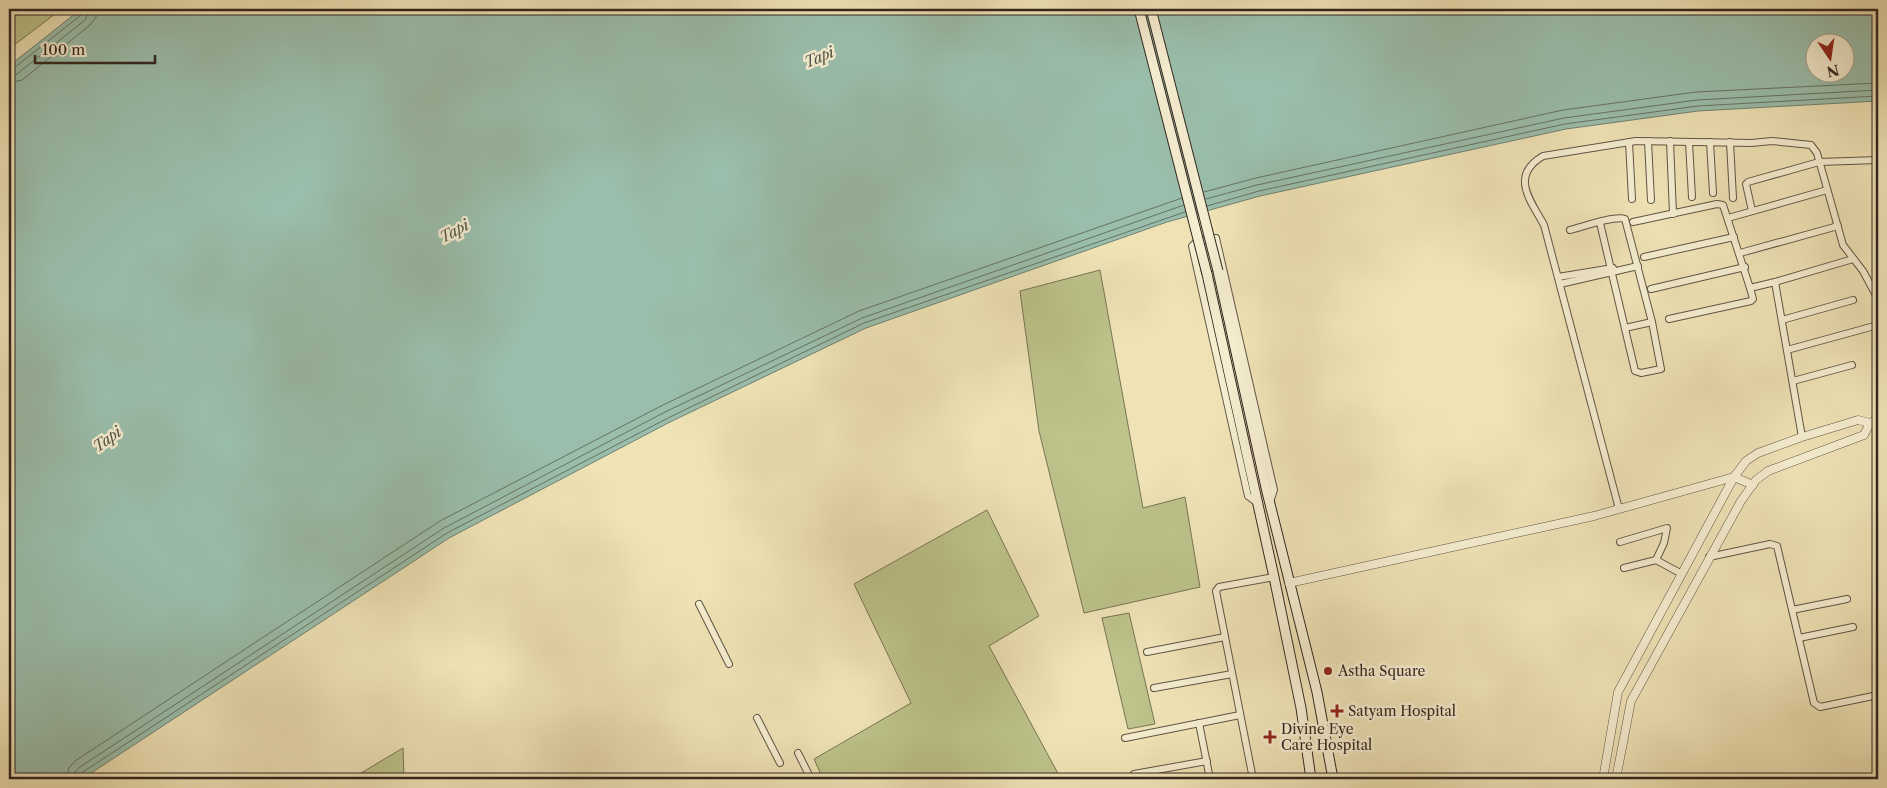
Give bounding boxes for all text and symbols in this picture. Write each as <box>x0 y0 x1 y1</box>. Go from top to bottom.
scale bar <box>35 32 155 64</box>
north arrow <box>1804 32 1854 82</box>
text: 100 m <box>42 40 85 59</box>
water label: Tapi <box>801 42 838 72</box>
text: N <box>1825 61 1841 81</box>
water label: Tapi <box>436 215 473 247</box>
water label: Tapi <box>89 422 126 456</box>
place label: Astha Square <box>1337 662 1426 680</box>
marker: Astha Square <box>1322 665 1334 677</box>
place label: Satyam Hospital <box>1348 702 1456 720</box>
marker: Satyam Hospital <box>1330 704 1344 718</box>
place label: Divine Eye Care Hospital <box>1281 720 1372 754</box>
marker: Divine Eye Care Hospital <box>1263 730 1277 744</box>

